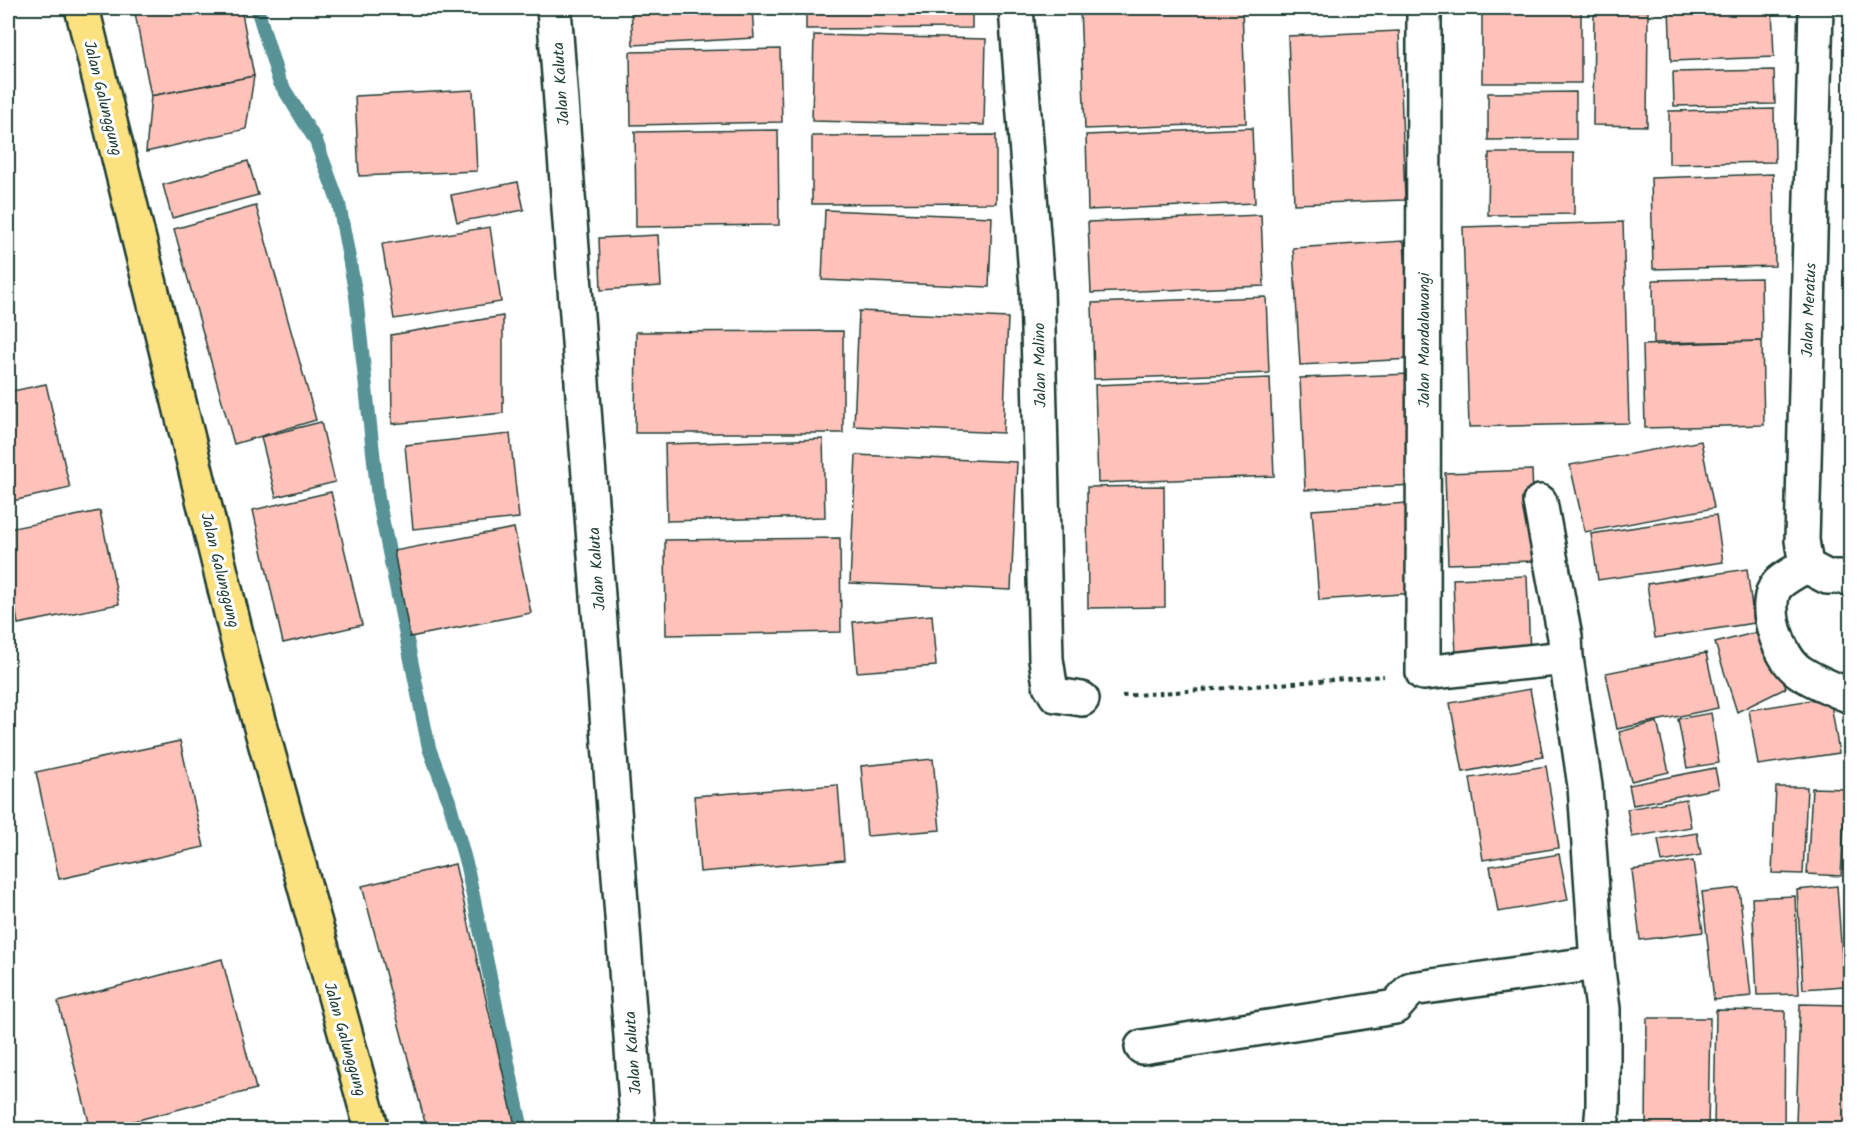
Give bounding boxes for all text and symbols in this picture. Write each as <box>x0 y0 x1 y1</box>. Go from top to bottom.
street label: Jalan Galunggung <box>76 38 129 159</box>
street label: Jalan Kaluta <box>546 41 577 126</box>
street label: Jalan Meratus <box>1795 262 1824 358</box>
street label: Jalan Mandalawangi <box>1412 271 1437 408</box>
street label: Jalan Malino <box>1027 322 1054 408</box>
street label: Jalan Galunggung <box>193 510 246 631</box>
street label: Jalan Kaluta <box>582 526 613 611</box>
street label: Jalan Galunggung <box>316 979 373 1099</box>
street label: Jalan Kaluta <box>618 1010 649 1095</box>

